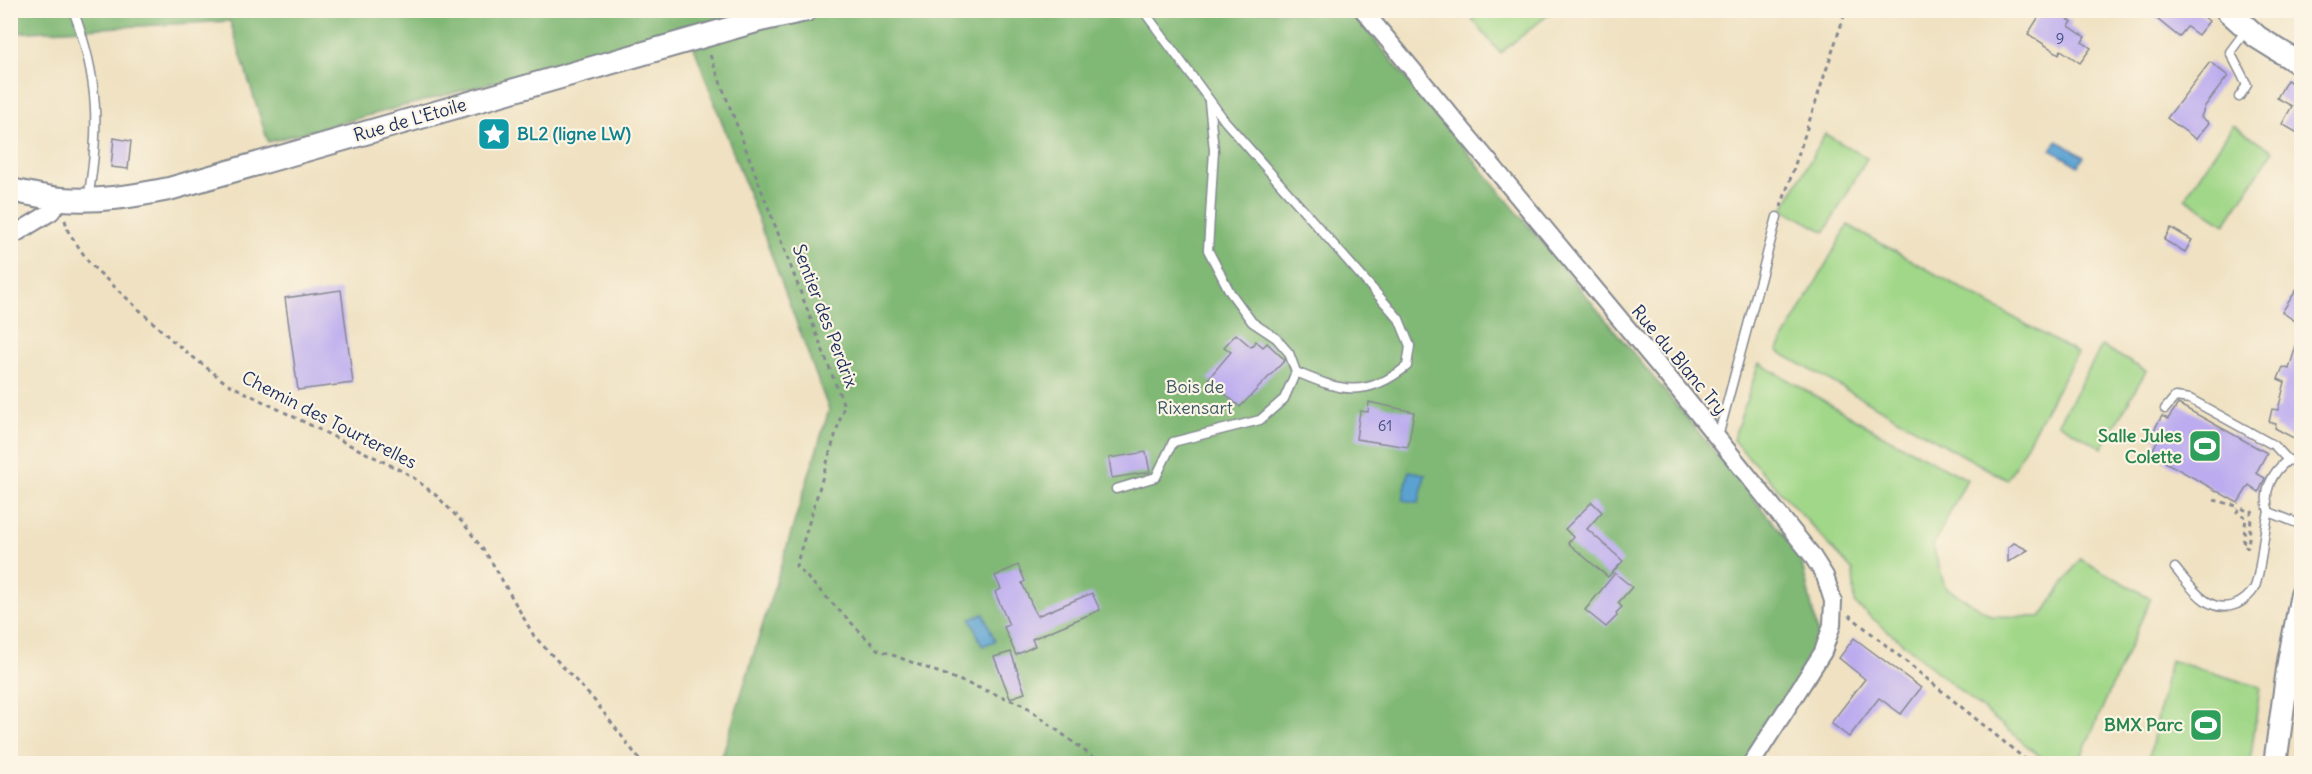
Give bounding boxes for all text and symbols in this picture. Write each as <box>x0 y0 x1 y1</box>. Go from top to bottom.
house number: 9 <box>2056 29 2064 48</box>
street label: Rue de L'Etoile <box>351 92 469 147</box>
place icon: BL2 (ligne LW) <box>476 116 512 152</box>
place label: BL2 (ligne LW) <box>517 122 631 145</box>
street label: Sentier des Perdrix <box>788 241 863 391</box>
street label: Rue du Blanc Try <box>1627 300 1732 419</box>
street label: Chemin des Tourterelles <box>238 365 421 474</box>
park label: Bois de Rixensart <box>1157 375 1233 419</box>
house number: 61 <box>1378 416 1392 435</box>
place label: Salle Jules Colette <box>2098 424 2182 468</box>
sports icon: Salle Jules Colette <box>2187 428 2223 464</box>
sports icon: BMX Parc <box>2188 707 2224 743</box>
place label: BMX Parc <box>2104 713 2183 736</box>

